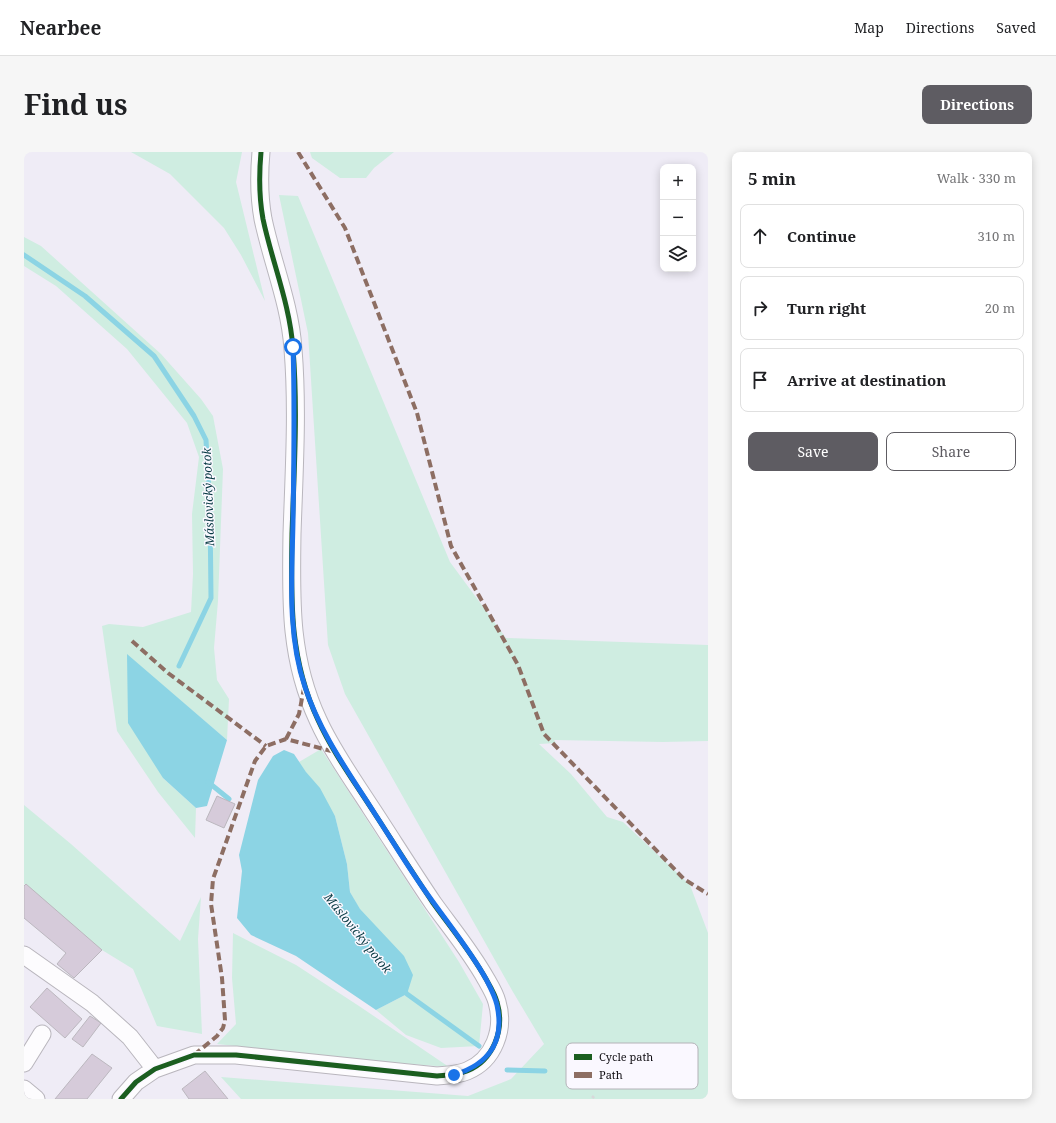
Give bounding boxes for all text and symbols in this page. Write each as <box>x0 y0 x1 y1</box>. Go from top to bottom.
text: Nearbee <box>20 15 101 41</box>
text: Map <box>854 18 884 37</box>
text: Directions <box>906 18 974 37</box>
text: Saved <box>996 18 1036 37</box>
text: Find us <box>24 85 128 123</box>
button: Directions <box>922 85 1032 124</box>
map controls <box>660 164 696 272</box>
button: + <box>660 164 696 200</box>
text: 5 min <box>748 167 796 190</box>
text: Walk · 330 m <box>937 169 1016 187</box>
button: − <box>660 200 696 236</box>
icon: ahead <box>749 225 771 247</box>
text: Continue <box>787 226 856 246</box>
text: 310 m <box>978 227 1015 245</box>
button: layers <box>660 236 696 272</box>
icon: right <box>749 297 771 319</box>
text: Turn right <box>787 298 866 318</box>
text: 20 m <box>985 299 1015 317</box>
route start <box>284 338 302 356</box>
icon: arrive <box>749 369 771 391</box>
text: Arrive at destination <box>787 370 946 390</box>
button: Save <box>748 432 878 471</box>
button: Share <box>886 432 1016 471</box>
water label: Máslovický potok <box>198 446 218 548</box>
water label: Máslovický potok <box>320 889 396 978</box>
legend <box>566 1043 698 1089</box>
text: Cycle path <box>599 1049 653 1064</box>
route end <box>445 1066 463 1084</box>
text: Path <box>599 1067 623 1082</box>

